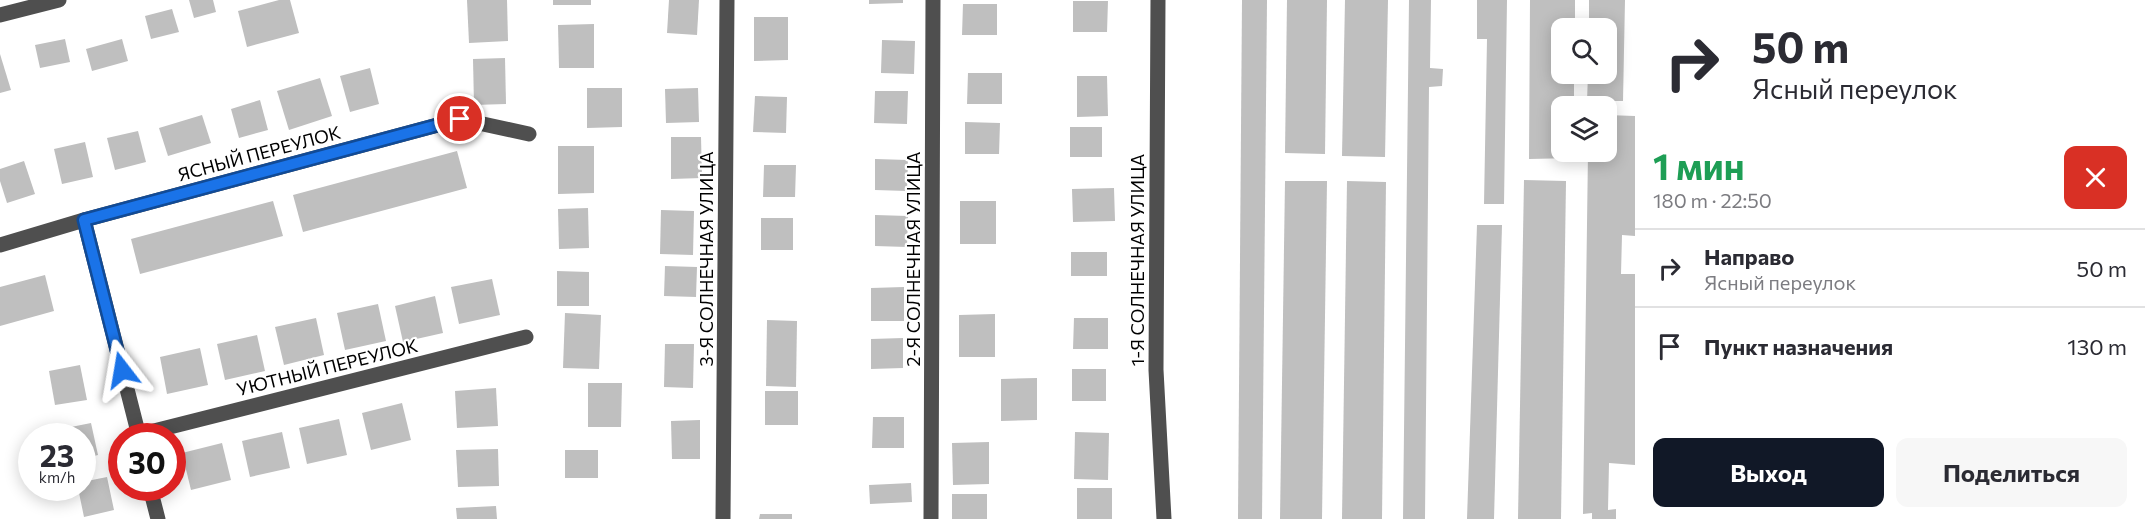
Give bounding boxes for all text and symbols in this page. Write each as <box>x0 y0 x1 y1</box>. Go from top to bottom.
map controls <box>1551 18 1617 162</box>
button: search <box>1551 18 1617 84</box>
text: 50 m <box>1752 20 1849 72</box>
icon: right <box>1653 24 1731 102</box>
text: Ясный переулок <box>1752 72 1958 105</box>
pin <box>434 93 485 144</box>
button: layers <box>1551 96 1617 162</box>
icon: arrive <box>443 102 476 135</box>
street label: ЯСНЫЙ ПЕРЕУЛОК <box>175 121 343 185</box>
text: 1 мин <box>1653 143 1745 187</box>
button: close <box>2064 146 2127 209</box>
street label: 3-Я СОЛНЕЧНАЯ УЛИЦА <box>695 151 717 367</box>
street label: 2-Я СОЛНЕЧНАЯ УЛИЦА <box>902 152 924 366</box>
street label: 1-Я СОЛНЕЧНАЯ УЛИЦА <box>1126 154 1148 366</box>
text: 180 m · 22:50 <box>1653 188 1772 212</box>
text: Направо <box>1704 243 1794 270</box>
icon: right <box>1653 252 1686 285</box>
text: 50 m <box>2077 255 2127 282</box>
text: Ясный переулок <box>1704 270 1856 294</box>
icon: arrive <box>1653 330 1686 363</box>
text: Пункт назначения <box>1704 333 1893 360</box>
text: 130 m <box>2067 333 2127 360</box>
street label: УЮТНЫЙ ПЕРЕУЛОК <box>234 334 420 400</box>
position arrow <box>90 338 154 402</box>
speed limit sign: 30 <box>108 423 186 501</box>
text: 23 <box>40 436 74 473</box>
button: Выход <box>1653 438 1884 507</box>
button: Поделиться <box>1896 438 2127 507</box>
text: km/h <box>39 468 75 486</box>

